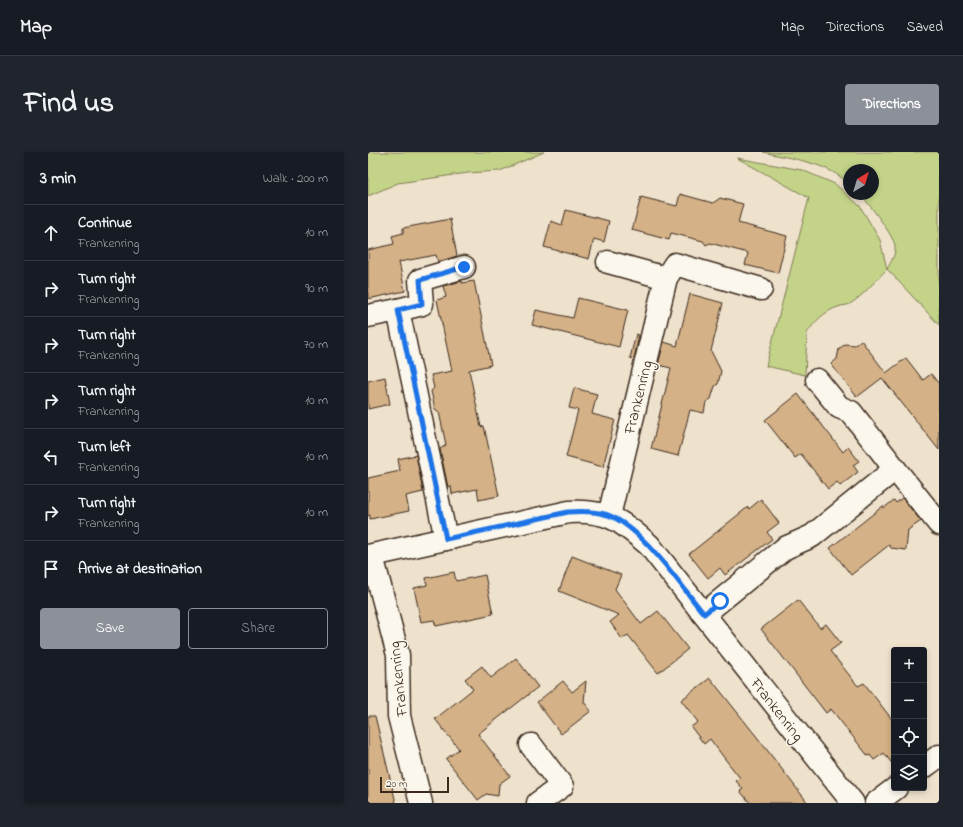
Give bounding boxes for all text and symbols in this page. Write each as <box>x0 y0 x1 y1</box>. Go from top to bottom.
text: Map <box>20 14 52 41</box>
text: Map <box>781 17 804 38</box>
text: Directions <box>826 17 884 38</box>
text: Saved <box>906 17 943 38</box>
text: Find us <box>24 84 114 125</box>
button: Directions <box>845 84 939 125</box>
north arrow <box>843 164 879 200</box>
text: 3 min <box>40 166 76 191</box>
text: Walk · 200 m <box>263 169 328 188</box>
text: Continue <box>78 212 132 234</box>
icon: ahead <box>40 222 62 244</box>
text: 10 m <box>305 223 328 242</box>
text: Frankenring <box>78 234 139 253</box>
route end <box>455 258 473 276</box>
text: Turn right <box>78 268 136 290</box>
icon: right <box>40 278 62 300</box>
text: 90 m <box>305 279 328 298</box>
text: Frankenring <box>78 290 139 309</box>
text: Turn right <box>78 324 136 346</box>
icon: right <box>40 334 62 356</box>
text: 70 m <box>304 335 328 354</box>
text: Frankenring <box>78 346 139 365</box>
street label: Frankenring <box>618 358 660 438</box>
text: Turn right <box>78 380 136 402</box>
icon: right <box>40 390 62 412</box>
text: 10 m <box>305 391 328 410</box>
text: Frankenring <box>78 402 139 421</box>
text: Turn left <box>78 436 131 458</box>
icon: left <box>40 446 62 468</box>
text: 10 m <box>305 447 328 466</box>
text: Frankenring <box>78 458 139 477</box>
text: Turn right <box>78 492 136 514</box>
icon: right <box>40 502 62 524</box>
text: 10 m <box>305 503 328 522</box>
text: Frankenring <box>78 514 139 533</box>
icon: arrive <box>40 558 62 580</box>
text: Arrive at destination <box>78 558 202 580</box>
route start <box>711 592 729 610</box>
button: Save <box>40 608 180 649</box>
button: Share <box>188 608 328 649</box>
street label: Frankenring <box>383 640 415 719</box>
map controls <box>891 647 927 791</box>
button: + <box>891 647 927 683</box>
street label: Frankenring <box>743 672 809 747</box>
button: − <box>891 683 927 719</box>
button: locate <box>891 719 927 755</box>
button: layers <box>891 755 927 791</box>
scale bar <box>380 775 449 794</box>
text: 20 m <box>386 776 408 792</box>

